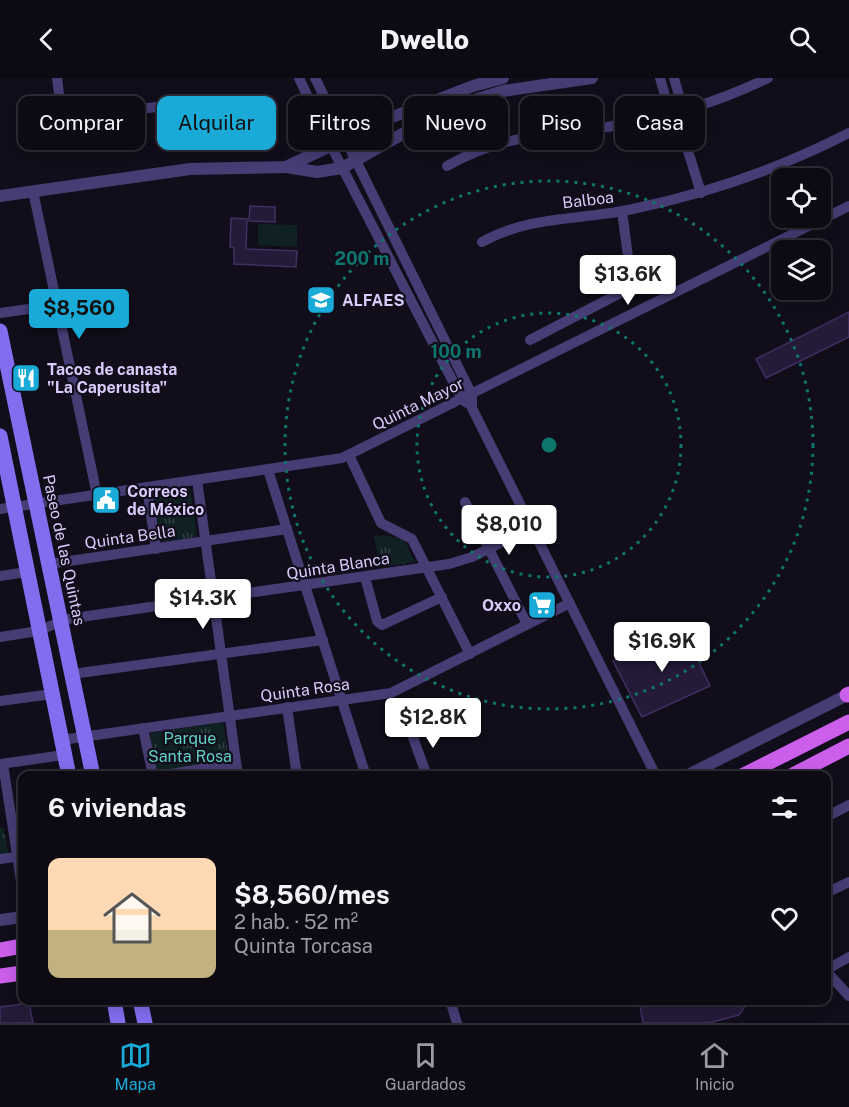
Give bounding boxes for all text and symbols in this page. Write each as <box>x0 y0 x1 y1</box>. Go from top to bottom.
icon: back <box>30 23 63 56</box>
text: Dwello <box>380 23 469 55</box>
icon: search <box>786 23 819 56</box>
chip: Comprar <box>18 96 145 150</box>
chip: Alquilar <box>157 96 276 150</box>
chip: Filtros <box>288 96 392 150</box>
chip: Nuevo <box>404 96 508 150</box>
chip: Piso <box>520 96 603 150</box>
chip: Casa <box>615 96 705 150</box>
map controls <box>771 168 831 300</box>
button: locate <box>771 168 831 228</box>
street label: Balboa <box>561 187 615 213</box>
button: layers <box>771 240 831 300</box>
text: 200 m <box>335 248 389 269</box>
pin: $13.6K <box>579 255 677 306</box>
text: $13.6K <box>594 262 662 286</box>
school or university icon: ALFAES <box>305 284 337 316</box>
pin: $8,560 <box>30 289 128 340</box>
place label: ALFAES <box>342 291 405 310</box>
text: $8,560 <box>43 296 115 320</box>
text: 100 m <box>430 341 482 362</box>
place label: Tacos de canasta "La Caperusita" <box>47 360 177 397</box>
restaurant icon: Tacos de canasta "La Caperusita" <box>10 362 42 394</box>
street label: Quinta Mayor <box>369 374 467 434</box>
centre of rings <box>539 435 559 455</box>
street label: Paseo de las Quintas <box>39 473 89 627</box>
place label: Correos de México <box>127 482 204 519</box>
public building icon: Correos de México <box>90 484 122 516</box>
pin: $8,010 <box>460 505 558 556</box>
text: $8,010 <box>476 512 542 536</box>
street label: Quinta Bella <box>83 521 177 553</box>
street label: Quinta Blanca <box>285 548 391 584</box>
pin: $14.3K <box>154 579 252 630</box>
text: $14.3K <box>169 586 237 610</box>
supermarket icon: Oxxo <box>526 589 558 621</box>
place label: Oxxo <box>482 596 521 615</box>
pin: $16.9K <box>613 622 711 673</box>
text: $16.9K <box>628 629 696 653</box>
street label: Quinta Rosa <box>259 674 351 706</box>
pin: $12.8K <box>384 698 482 749</box>
text: $12.8K <box>399 705 467 729</box>
park label: Parque Santa Rosa <box>148 729 232 766</box>
icon: filters <box>768 791 801 824</box>
text: 6 viviendas <box>48 792 186 823</box>
text: $8,560/mes <box>234 879 390 910</box>
icon: home <box>96 882 168 954</box>
icon: heart <box>768 902 801 935</box>
text: 2 hab. · 52 m² <box>234 910 358 934</box>
text: Quinta Torcasa <box>234 934 373 958</box>
tab: Mapa <box>115 1039 156 1094</box>
tab: Guardados <box>385 1039 466 1094</box>
tab: Inicio <box>695 1039 734 1094</box>

